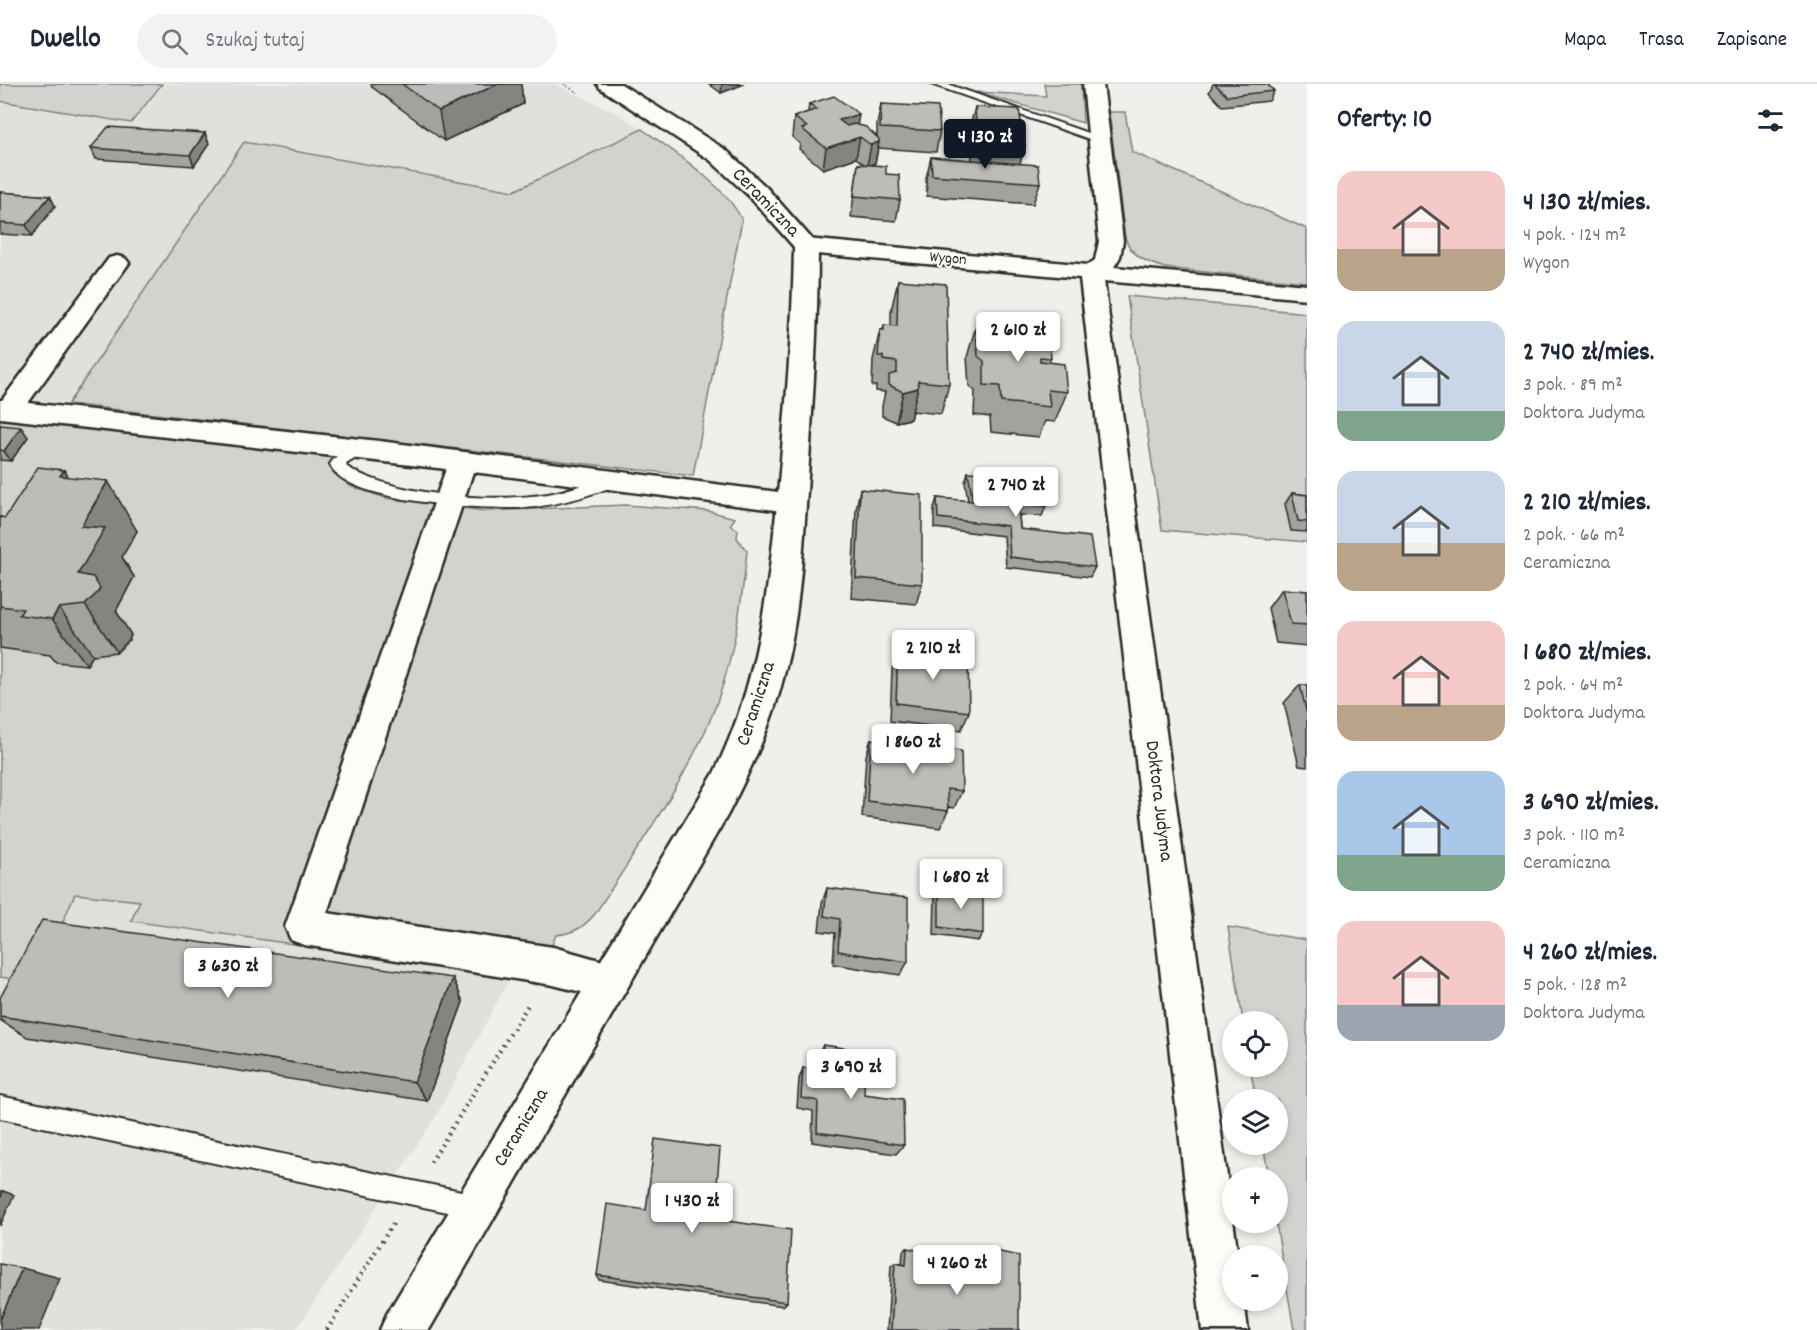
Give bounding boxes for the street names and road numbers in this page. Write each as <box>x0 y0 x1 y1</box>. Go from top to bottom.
street label: Ceramiczna <box>725 162 806 245</box>
street label: Wygon <box>928 246 968 272</box>
street label: Ceramiczna <box>730 658 784 750</box>
street label: Doktora Judyma <box>1137 739 1179 864</box>
street label: Ceramiczna <box>488 1083 557 1173</box>

